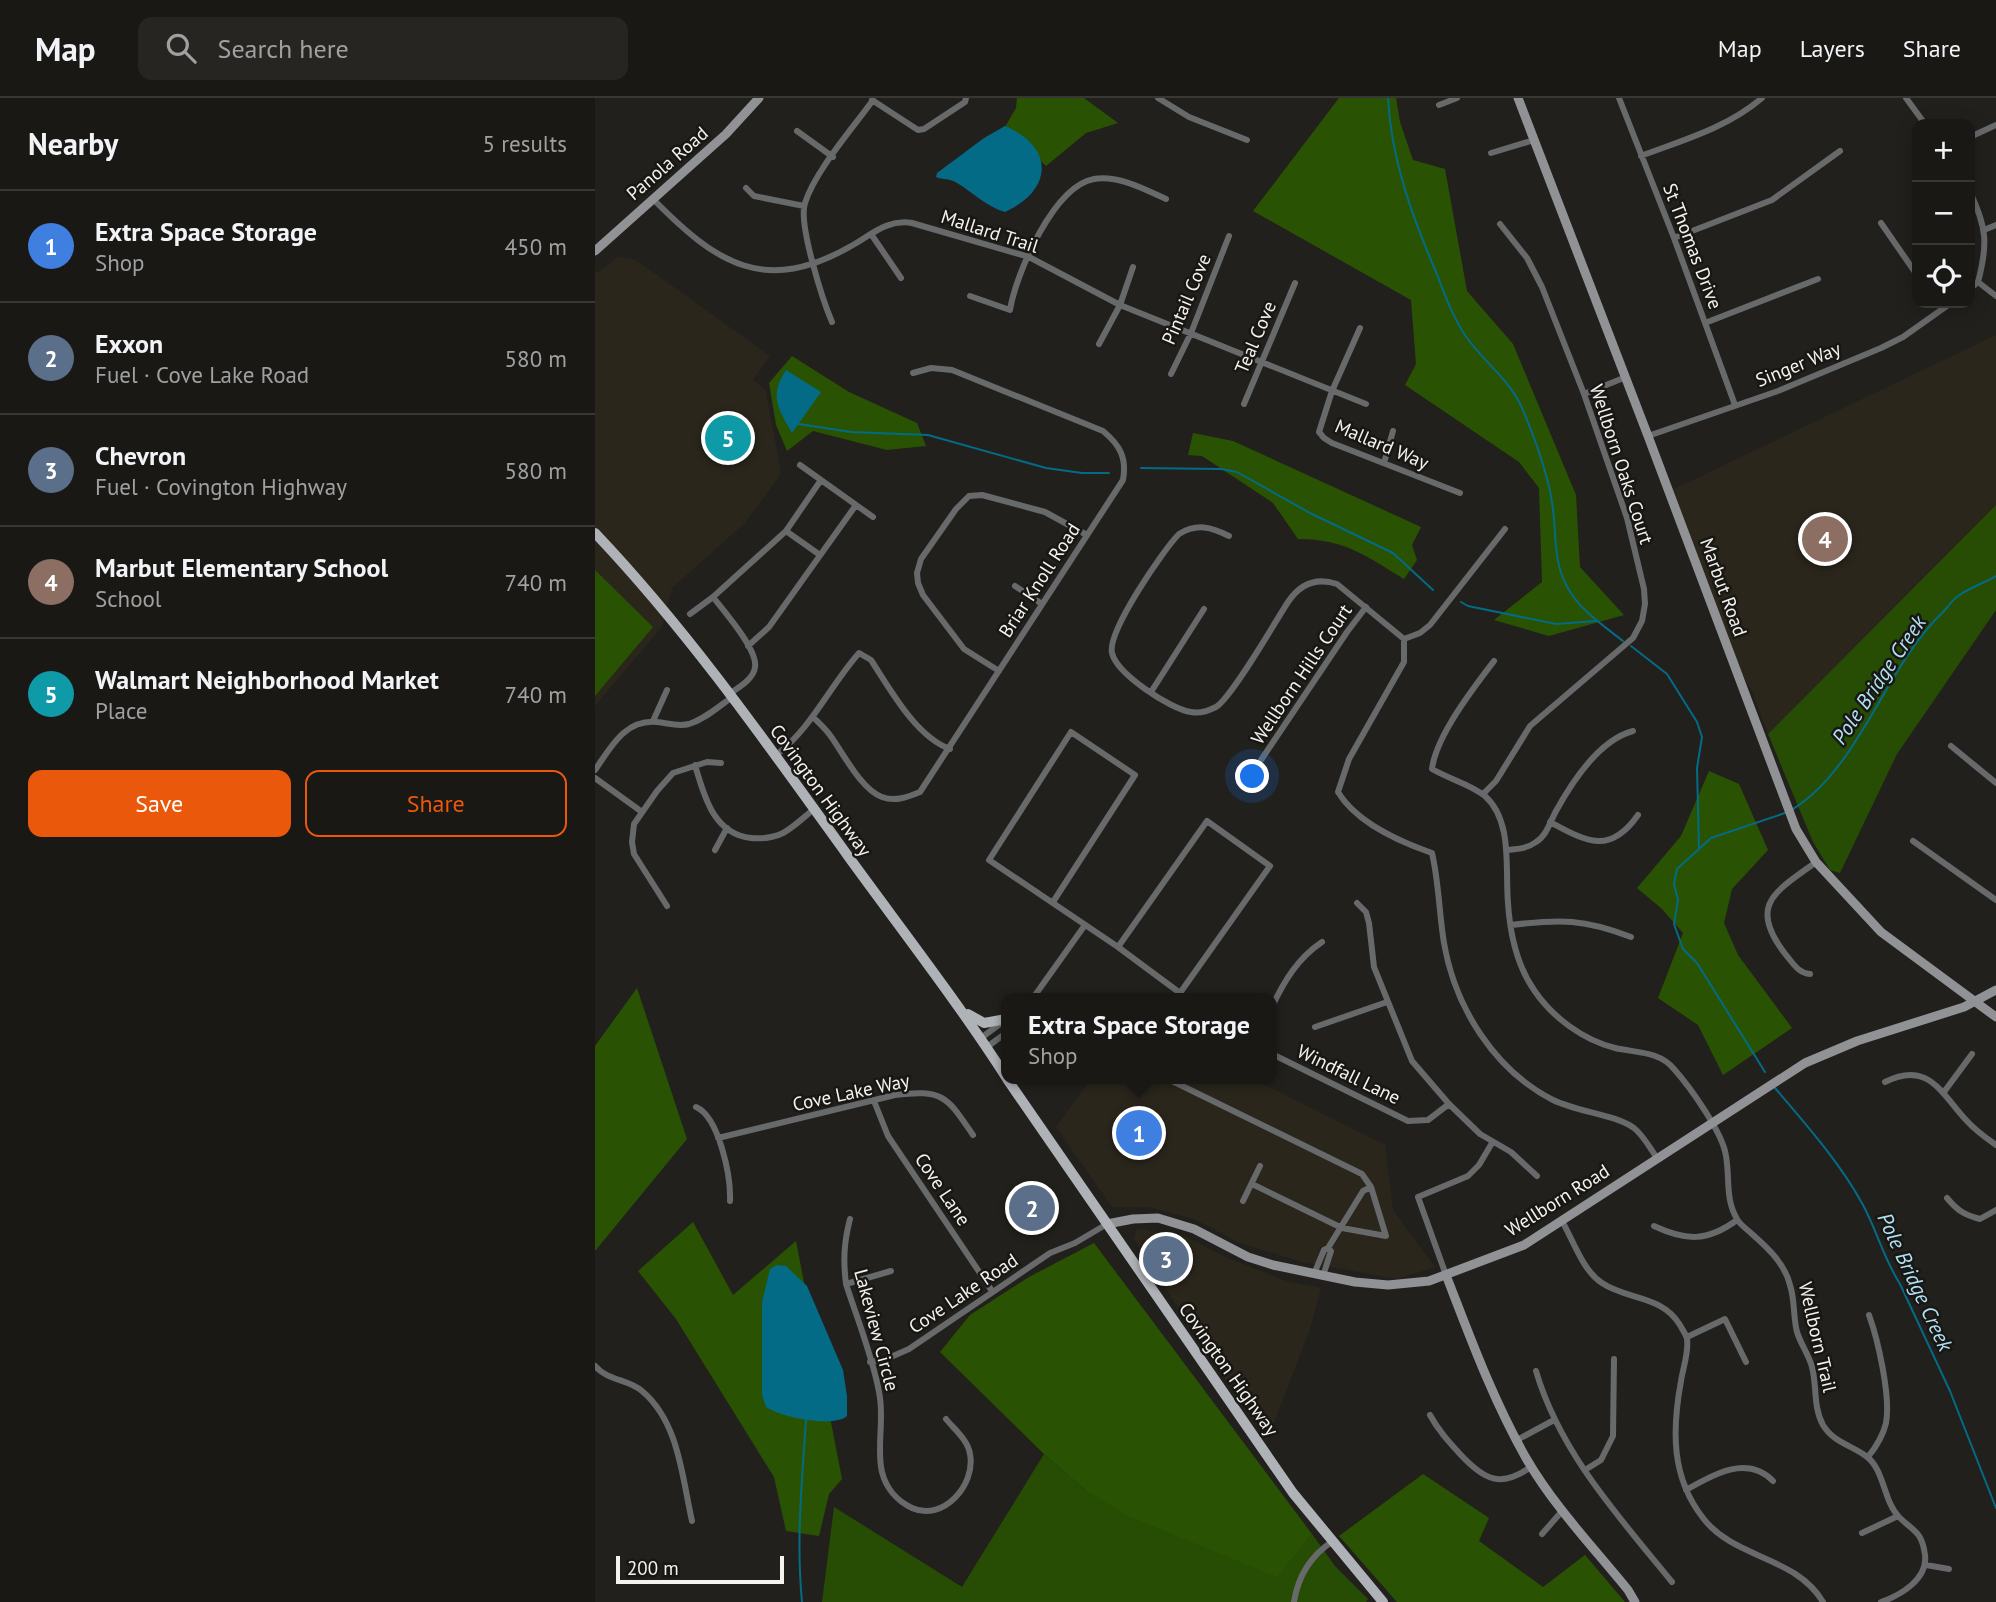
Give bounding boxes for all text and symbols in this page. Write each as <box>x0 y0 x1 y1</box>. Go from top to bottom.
search box <box>138 17 628 80</box>
text: Map <box>35 27 96 70</box>
icon: search <box>162 29 200 67</box>
text: Search here <box>218 32 349 65</box>
text: Map <box>1718 33 1762 64</box>
text: Layers <box>1800 33 1865 64</box>
text: Share <box>1903 33 1961 64</box>
map controls <box>1912 119 1975 308</box>
button: + <box>1912 119 1975 182</box>
street label: Panola Road <box>621 121 713 205</box>
text: Nearby <box>28 124 118 163</box>
text: 5 results <box>483 129 567 158</box>
street label: St Thomas Drive <box>1658 180 1728 312</box>
button: − <box>1912 182 1975 245</box>
street label: Mallard Trail <box>938 204 1042 258</box>
text: Extra Space Storage <box>95 215 317 248</box>
text: 1 <box>44 232 58 261</box>
text: 450 m <box>505 232 567 261</box>
button: locate <box>1912 245 1975 308</box>
text: Shop <box>95 248 145 277</box>
street label: Pintail Cove <box>1156 250 1216 348</box>
street label: Teal Cove <box>1229 297 1281 377</box>
text: Exxon <box>95 327 163 360</box>
street label: Singer Way <box>1752 336 1844 392</box>
text: 2 <box>44 344 58 373</box>
text: 580 m <box>505 344 567 373</box>
text: Fuel · Cove Lake Road <box>95 360 309 389</box>
street label: Wellborn Oaks Court <box>1585 381 1659 548</box>
pin: 5 <box>705 412 751 464</box>
street label: Mallard Way <box>1331 413 1433 475</box>
text: Chevron <box>95 439 186 472</box>
text: 3 <box>44 456 58 485</box>
text: 580 m <box>505 456 567 485</box>
text: Fuel · Covington Highway <box>95 472 347 501</box>
pin: 4 <box>1802 513 1848 565</box>
street label: Briar Knoll Road <box>993 518 1085 642</box>
street label: Marbut Road <box>1695 534 1753 640</box>
text: Marbut Elementary School <box>95 551 388 584</box>
text: 4 <box>44 568 58 597</box>
text: 740 m <box>505 568 567 597</box>
text: School <box>95 584 162 613</box>
street label: Wellborn Hills Court <box>1245 599 1357 749</box>
water label: Pole Bridge Creek <box>1826 609 1933 749</box>
text: Walmart Neighborhood Market <box>95 663 439 696</box>
text: 5 <box>44 680 58 709</box>
text: 740 m <box>505 680 567 709</box>
text: Place <box>95 696 148 725</box>
street label: Covington Highway <box>765 719 877 861</box>
your location <box>1235 759 1269 793</box>
button: Save <box>28 770 291 837</box>
button: Share <box>305 770 567 837</box>
popup <box>1001 993 1277 1084</box>
text: Extra Space Storage <box>1028 1008 1250 1041</box>
street label: Windfall Lane <box>1293 1039 1405 1109</box>
text: Shop <box>1028 1041 1078 1070</box>
street label: Cove Lake Way <box>790 1068 912 1116</box>
pin: 1 <box>1116 1107 1162 1159</box>
street label: Cove Lane <box>910 1148 976 1230</box>
street label: Wellborn Road <box>1500 1158 1614 1242</box>
pin: 2 <box>1009 1182 1055 1234</box>
water label: Pole Bridge Creek <box>1872 1208 1960 1357</box>
pin: 3 <box>1143 1233 1189 1285</box>
street label: Cove Lake Road <box>904 1248 1022 1338</box>
street label: Lakeview Circle <box>849 1266 905 1394</box>
street label: Wellborn Trail <box>1794 1279 1842 1395</box>
street label: Covington Highway <box>1174 1298 1284 1441</box>
scale bar <box>616 1553 784 1585</box>
text: 200 m <box>627 1556 679 1580</box>

